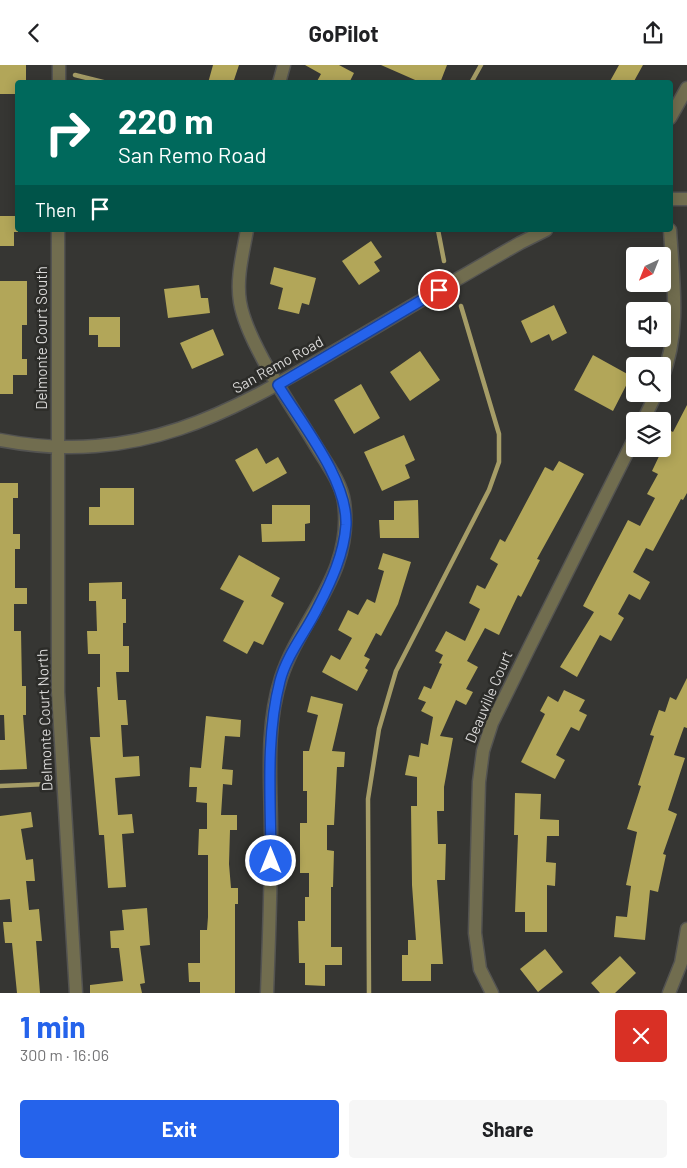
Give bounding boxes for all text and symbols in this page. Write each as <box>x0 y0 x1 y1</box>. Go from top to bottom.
icon: back <box>20 19 48 47</box>
icon: share <box>639 19 667 47</box>
text: GoPilot <box>308 20 379 46</box>
text: 220 m <box>118 99 213 141</box>
icon: right <box>35 100 100 165</box>
text: San Remo Road <box>118 141 267 167</box>
icon: arrive <box>86 195 114 223</box>
text: Then <box>35 198 76 221</box>
north arrow <box>626 247 671 293</box>
map controls <box>626 247 671 457</box>
street label: Delmonte Court South <box>32 266 50 410</box>
pin <box>418 269 460 311</box>
icon: arrive <box>425 276 453 304</box>
button: sound <box>626 302 671 347</box>
street label: San Remo Road <box>229 332 326 397</box>
button: search <box>626 357 671 402</box>
button: layers <box>626 412 671 457</box>
street label: Deauville Court <box>461 648 516 745</box>
street label: Delmonte Court North <box>33 649 55 792</box>
position arrow <box>244 834 296 886</box>
text: 1 min <box>20 1008 86 1044</box>
button: close <box>615 1010 667 1062</box>
text: 300 m · 16:06 <box>20 1045 109 1064</box>
button: Exit <box>20 1100 339 1158</box>
button: Share <box>349 1100 667 1158</box>

